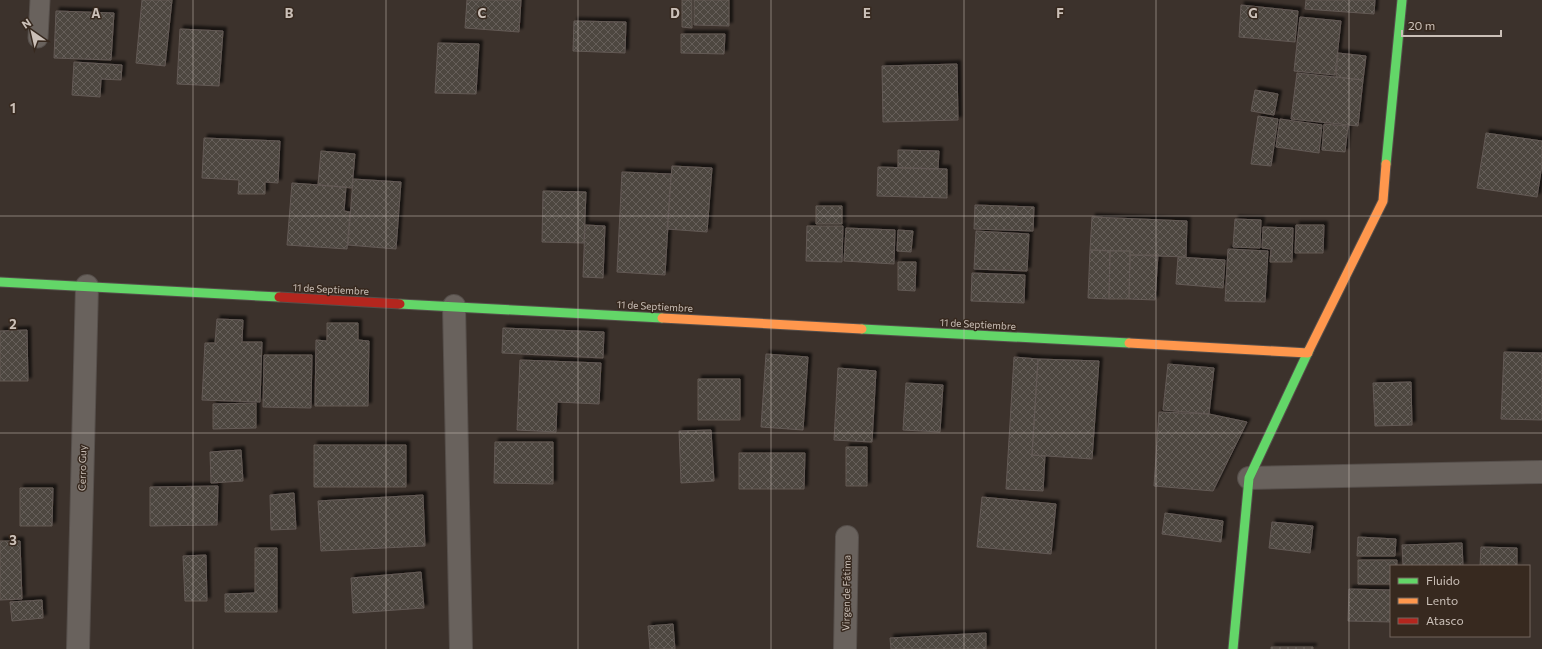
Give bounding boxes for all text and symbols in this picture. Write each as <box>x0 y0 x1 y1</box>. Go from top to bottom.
text: A <box>91 5 101 21</box>
text: B <box>285 5 294 21</box>
text: C <box>478 5 487 21</box>
text: D <box>670 5 680 21</box>
text: E <box>863 5 871 21</box>
text: F <box>1056 5 1064 21</box>
text: G <box>1248 5 1258 21</box>
north arrow <box>12 12 52 52</box>
scale bar <box>1402 12 1501 38</box>
text: N <box>19 16 33 31</box>
text: 20 m <box>1408 18 1435 32</box>
text: 1 <box>10 100 16 116</box>
street label: 11 de Septiembre <box>293 281 369 297</box>
street label: 11 de Septiembre <box>617 298 693 314</box>
text: 2 <box>9 316 17 332</box>
street label: 11 de Septiembre <box>940 316 1016 332</box>
street label: Cerro Guy <box>76 445 88 491</box>
text: 3 <box>9 532 17 548</box>
street label: Virgen de Fátima <box>839 555 853 631</box>
legend <box>1390 565 1530 637</box>
text: Fluido <box>1426 573 1460 587</box>
text: Lento <box>1426 593 1458 607</box>
text: Atasco <box>1426 613 1464 627</box>

